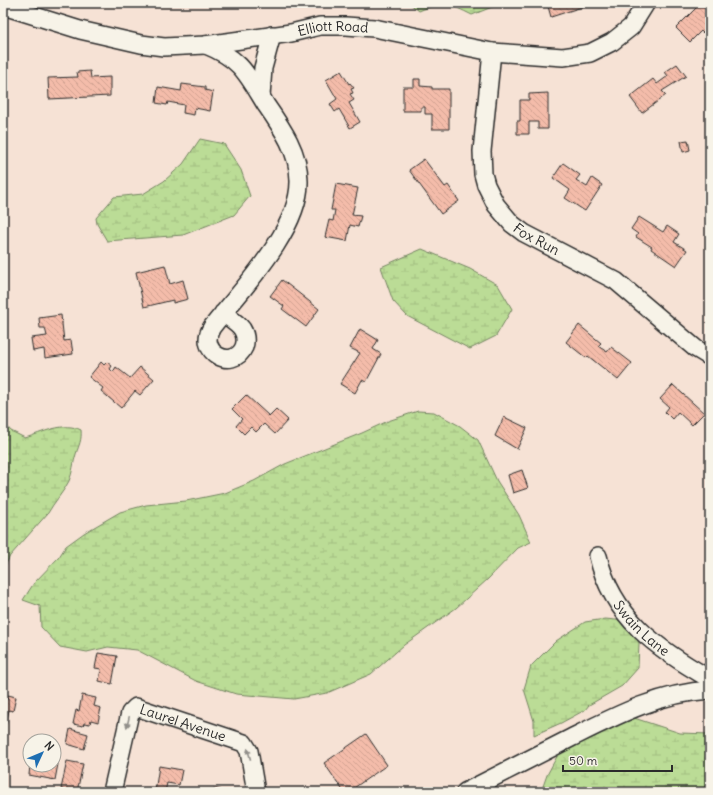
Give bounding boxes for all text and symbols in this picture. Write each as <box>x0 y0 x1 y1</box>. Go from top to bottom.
street label: Elliott Road <box>296 17 369 40</box>
street label: Fox Run <box>510 219 563 259</box>
street label: Swain Lane <box>610 597 673 660</box>
street label: Laurel Avenue <box>137 700 228 745</box>
one-way arrow <box>124 716 130 728</box>
north arrow <box>22 733 62 773</box>
text: N <box>42 738 57 754</box>
one-way arrow <box>246 747 252 759</box>
scale bar <box>563 747 672 773</box>
text: 50 m <box>569 753 598 768</box>

